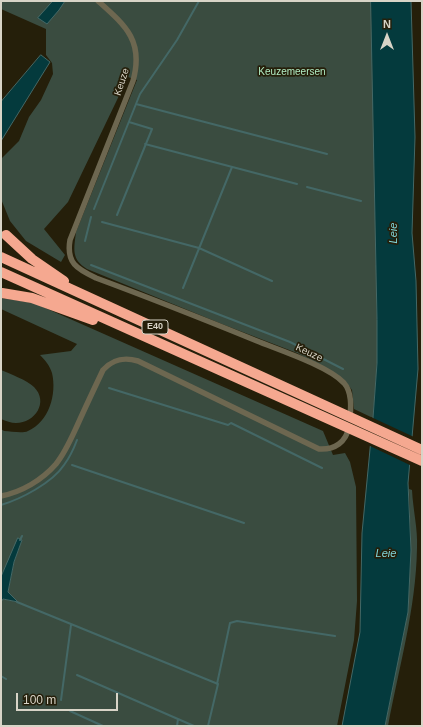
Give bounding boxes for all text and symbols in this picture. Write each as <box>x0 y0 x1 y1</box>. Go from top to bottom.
north arrow <box>367 16 407 56</box>
text: N <box>383 18 391 30</box>
park label: Keuzemeersen <box>258 66 326 78</box>
street label: Keuze <box>112 67 132 97</box>
water label: Leie <box>387 223 401 243</box>
road number: E40 <box>142 320 168 334</box>
street label: Keuze <box>294 342 324 364</box>
water label: Leie <box>376 547 396 561</box>
scale bar <box>18 685 120 711</box>
text: 100 m <box>23 693 56 707</box>

